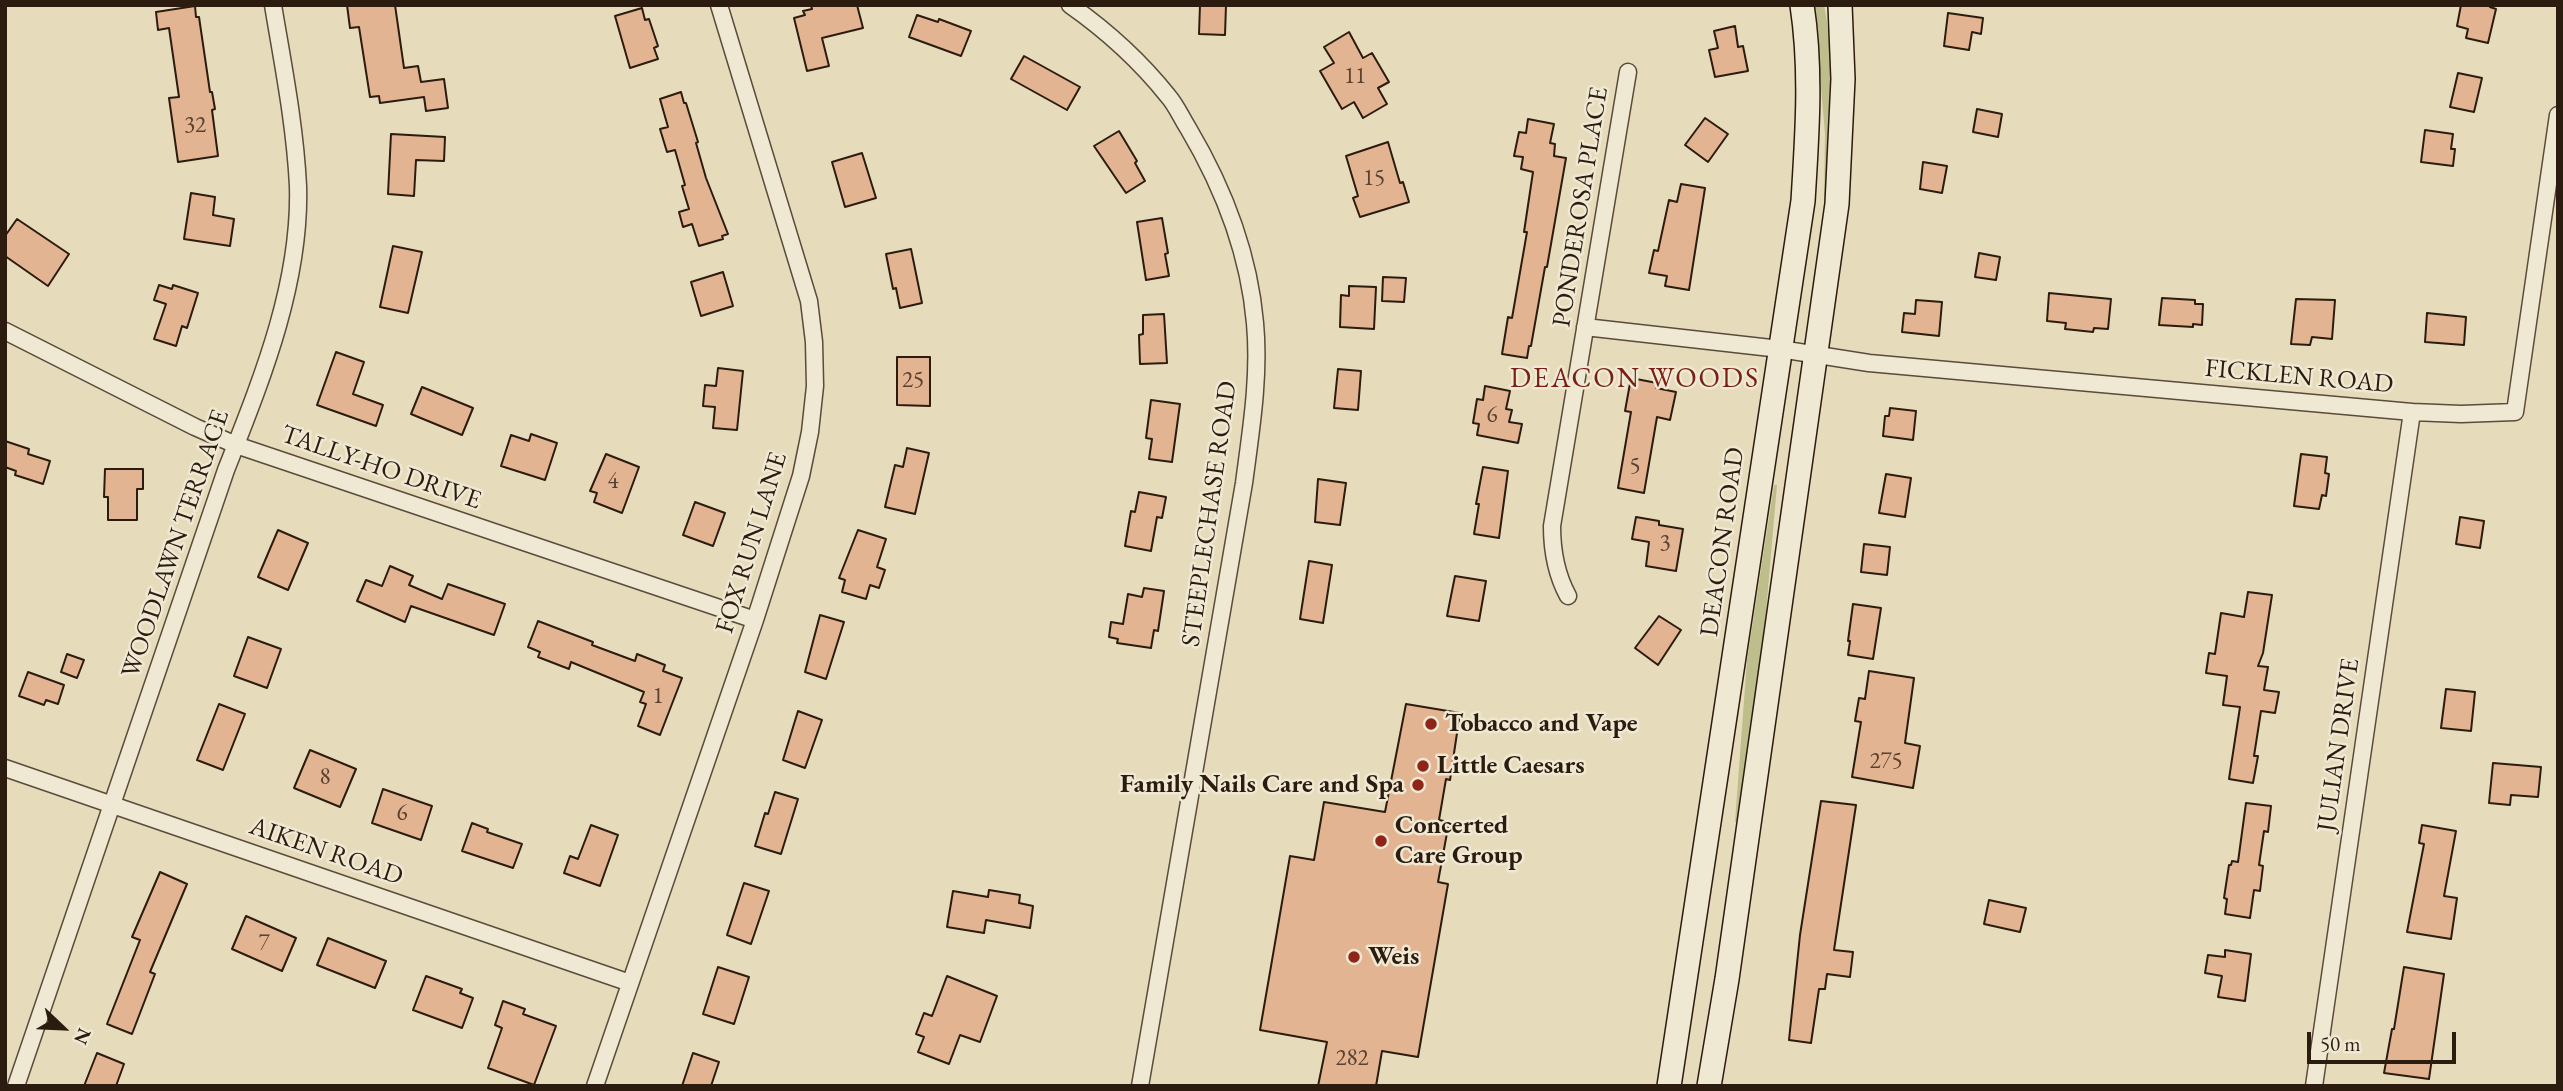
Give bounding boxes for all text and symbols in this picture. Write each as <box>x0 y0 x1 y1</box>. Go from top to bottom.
house number: 11 <box>1344 63 1366 91</box>
street label: PONDEROSA PLACE <box>1547 85 1615 329</box>
house number: 32 <box>184 112 206 140</box>
house number: 15 <box>1363 165 1385 193</box>
street label: FICKLEN ROAD <box>2203 353 2395 401</box>
district label: DEACON WOODS <box>1512 362 1758 396</box>
house number: 25 <box>902 367 924 395</box>
street label: STEEPLECHASE ROAD <box>1176 379 1244 649</box>
house number: 6 <box>1486 402 1498 430</box>
street label: WOODLAWN TERRACE <box>115 406 237 682</box>
street label: TALLY-HO DRIVE <box>277 419 485 517</box>
street label: DEACON ROAD <box>1694 445 1752 639</box>
street label: FOX RUN LANE <box>710 449 794 637</box>
house number: 5 <box>1629 453 1641 481</box>
house number: 4 <box>607 468 619 496</box>
house number: 3 <box>1659 530 1671 558</box>
street label: JULIAN DRIVE <box>2311 656 2367 834</box>
house number: 1 <box>652 683 664 711</box>
place label: Tobacco and Vape <box>1445 708 1638 740</box>
marker: Tobacco and Vape <box>1423 716 1439 732</box>
house number: 275 <box>1869 748 1903 776</box>
place label: Little Caesars <box>1437 750 1585 782</box>
marker: Little Caesars <box>1415 758 1431 774</box>
house number: 8 <box>319 764 331 792</box>
place label: Family Nails Care and Spa <box>1120 769 1404 801</box>
marker: Family Nails Care and Spa <box>1410 777 1426 793</box>
house number: 6 <box>396 800 408 828</box>
place label: Concerted Care Group <box>1395 810 1522 872</box>
street label: AIKEN ROAD <box>245 811 407 893</box>
marker: Concerted Care Group <box>1373 833 1389 849</box>
house number: 7 <box>258 930 270 958</box>
place label: Weis <box>1368 941 1419 973</box>
marker: Weis <box>1346 949 1362 965</box>
north arrow <box>28 993 98 1063</box>
scale bar <box>2311 1018 2460 1062</box>
text: N <box>68 1024 97 1048</box>
text: 50 m <box>2320 1030 2361 1057</box>
house number: 282 <box>1335 1045 1369 1073</box>

